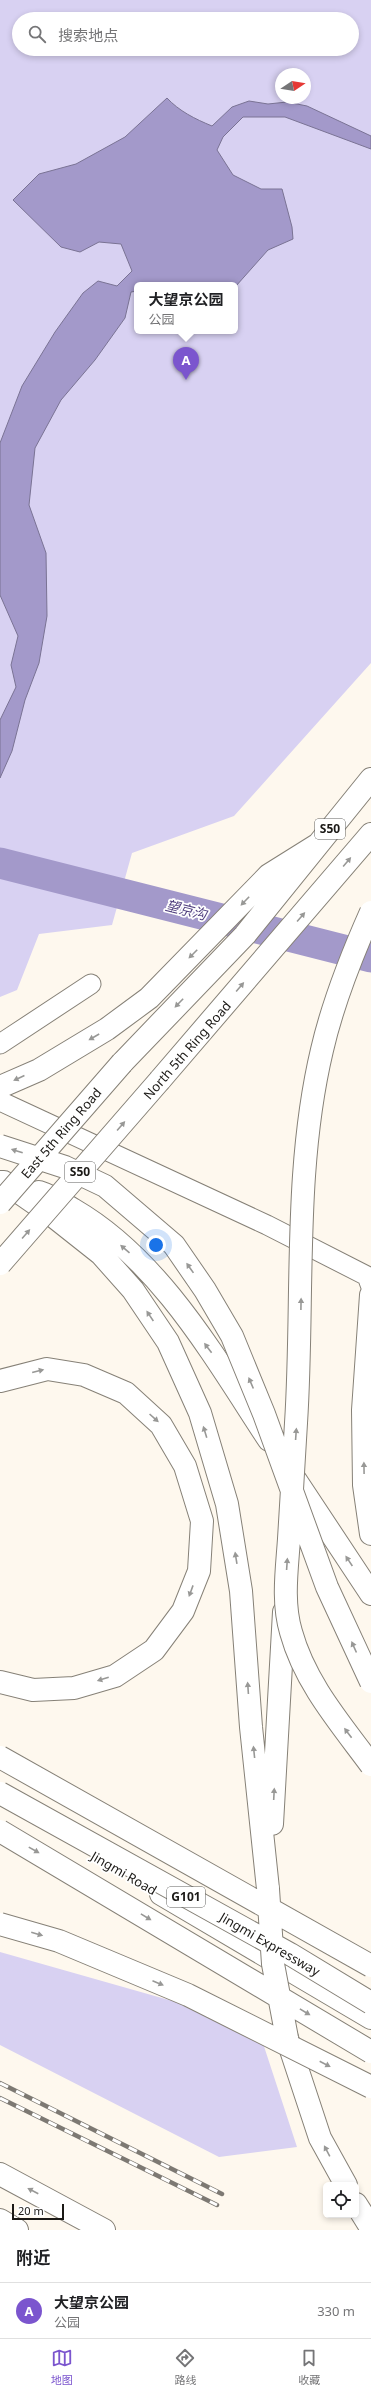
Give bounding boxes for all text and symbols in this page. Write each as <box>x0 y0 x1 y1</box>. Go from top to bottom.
search box <box>12 12 359 56</box>
icon: search <box>26 23 48 45</box>
text: 搜索地点 <box>58 25 118 45</box>
north arrow <box>275 68 311 104</box>
popup <box>134 282 238 334</box>
text: 大望京公园 <box>148 289 224 309</box>
text: 公园 <box>148 310 175 328</box>
pin: A <box>173 347 199 380</box>
road number: S50 <box>315 819 345 839</box>
one-way arrow <box>342 858 351 867</box>
water label: 望京沟 <box>163 895 211 924</box>
one-way arrow <box>240 896 250 906</box>
one-way arrow <box>296 911 305 922</box>
one-way arrow <box>188 949 198 959</box>
one-way arrow <box>236 982 245 992</box>
street label: North 5th Ring Road <box>139 997 235 1103</box>
one-way arrow <box>175 998 184 1008</box>
one-way arrow <box>88 1034 100 1041</box>
one-way arrow <box>13 1076 25 1082</box>
street label: East 5th Ring Road <box>17 1084 105 1182</box>
one-way arrow <box>116 1121 125 1131</box>
one-way arrow <box>11 1148 23 1154</box>
road number: S50 <box>65 1162 95 1182</box>
one-way arrow <box>21 1229 30 1240</box>
your location <box>146 1235 166 1255</box>
one-way arrow <box>119 1244 130 1253</box>
one-way arrow <box>186 1263 194 1273</box>
one-way arrow <box>298 1297 304 1310</box>
one-way arrow <box>146 1310 154 1321</box>
one-way arrow <box>203 1343 212 1354</box>
one-way arrow <box>32 1368 44 1374</box>
one-way arrow <box>248 1377 254 1388</box>
one-way arrow <box>148 1414 159 1423</box>
one-way arrow <box>202 1426 208 1438</box>
one-way arrow <box>292 1428 299 1440</box>
one-way arrow <box>361 1461 367 1474</box>
one-way arrow <box>233 1552 239 1565</box>
one-way arrow <box>346 1556 353 1567</box>
one-way arrow <box>284 1558 291 1570</box>
one-way arrow <box>188 1585 194 1597</box>
one-way arrow <box>351 1642 357 1653</box>
one-way arrow <box>97 1676 109 1682</box>
one-way arrow <box>245 1682 252 1694</box>
one-way arrow <box>344 1728 352 1739</box>
one-way arrow <box>251 1746 257 1758</box>
one-way arrow <box>270 1788 277 1800</box>
street label: Jingmi Road <box>86 1846 160 1899</box>
one-way arrow <box>28 1847 40 1853</box>
road number: G101 <box>167 1887 205 1907</box>
street label: Jingmi Expressway <box>215 1907 324 1980</box>
one-way arrow <box>140 1913 152 1920</box>
one-way arrow <box>31 1932 44 1938</box>
one-way arrow <box>153 1980 165 1986</box>
one-way arrow <box>299 2009 311 2016</box>
one-way arrow <box>320 2061 331 2067</box>
one-way arrow <box>324 2145 330 2156</box>
map controls <box>323 2182 359 2218</box>
button: locate <box>323 2182 359 2218</box>
one-way arrow <box>27 2188 38 2195</box>
scale bar <box>12 2202 64 2221</box>
text: 20 m <box>18 2203 44 2218</box>
text: 附近 <box>16 2246 50 2269</box>
text: 大望京公园 <box>54 2292 129 2312</box>
text: A <box>25 2302 34 2320</box>
text: 330 m <box>317 2302 355 2320</box>
text: 公园 <box>54 2313 80 2331</box>
tab: 地图 <box>51 2347 73 2387</box>
tab: 路线 <box>174 2347 196 2387</box>
tab: 收藏 <box>298 2347 320 2387</box>

